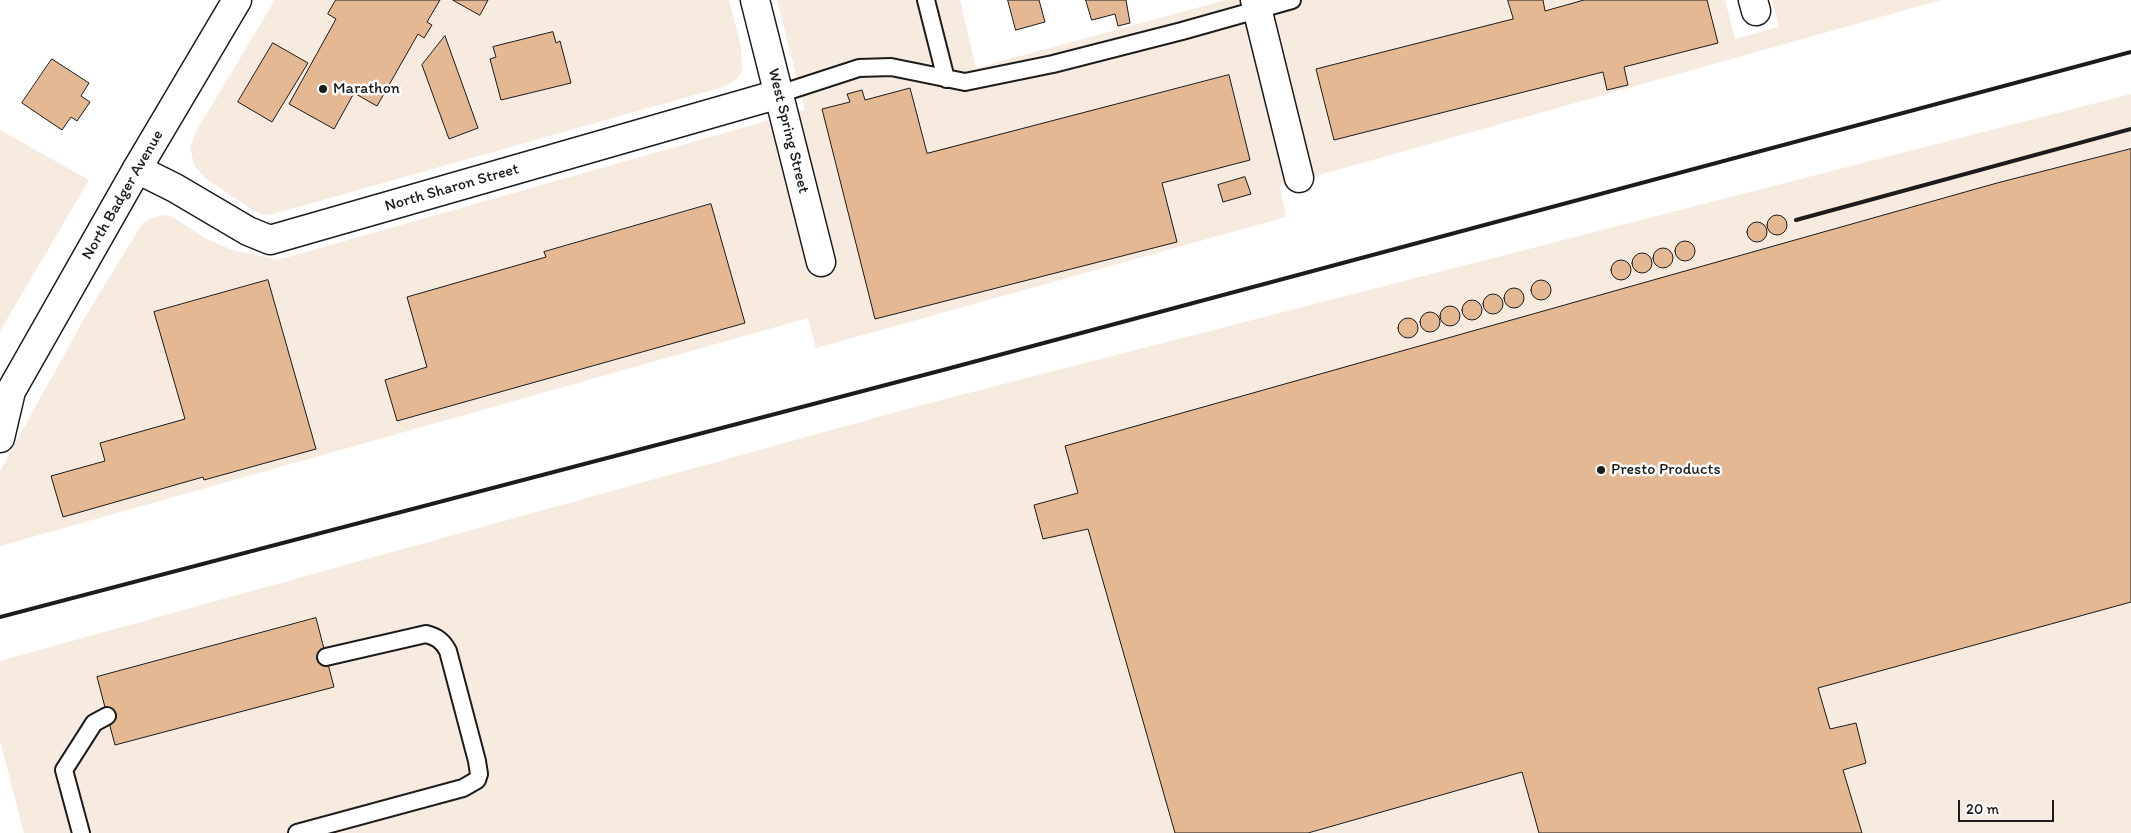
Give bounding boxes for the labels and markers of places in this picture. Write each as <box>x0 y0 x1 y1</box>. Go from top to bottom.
place label: Marathon <box>333 79 400 99</box>
marker: Marathon <box>317 83 329 95</box>
place label: Presto Products <box>1611 460 1721 480</box>
marker: Presto Products <box>1595 464 1607 476</box>

